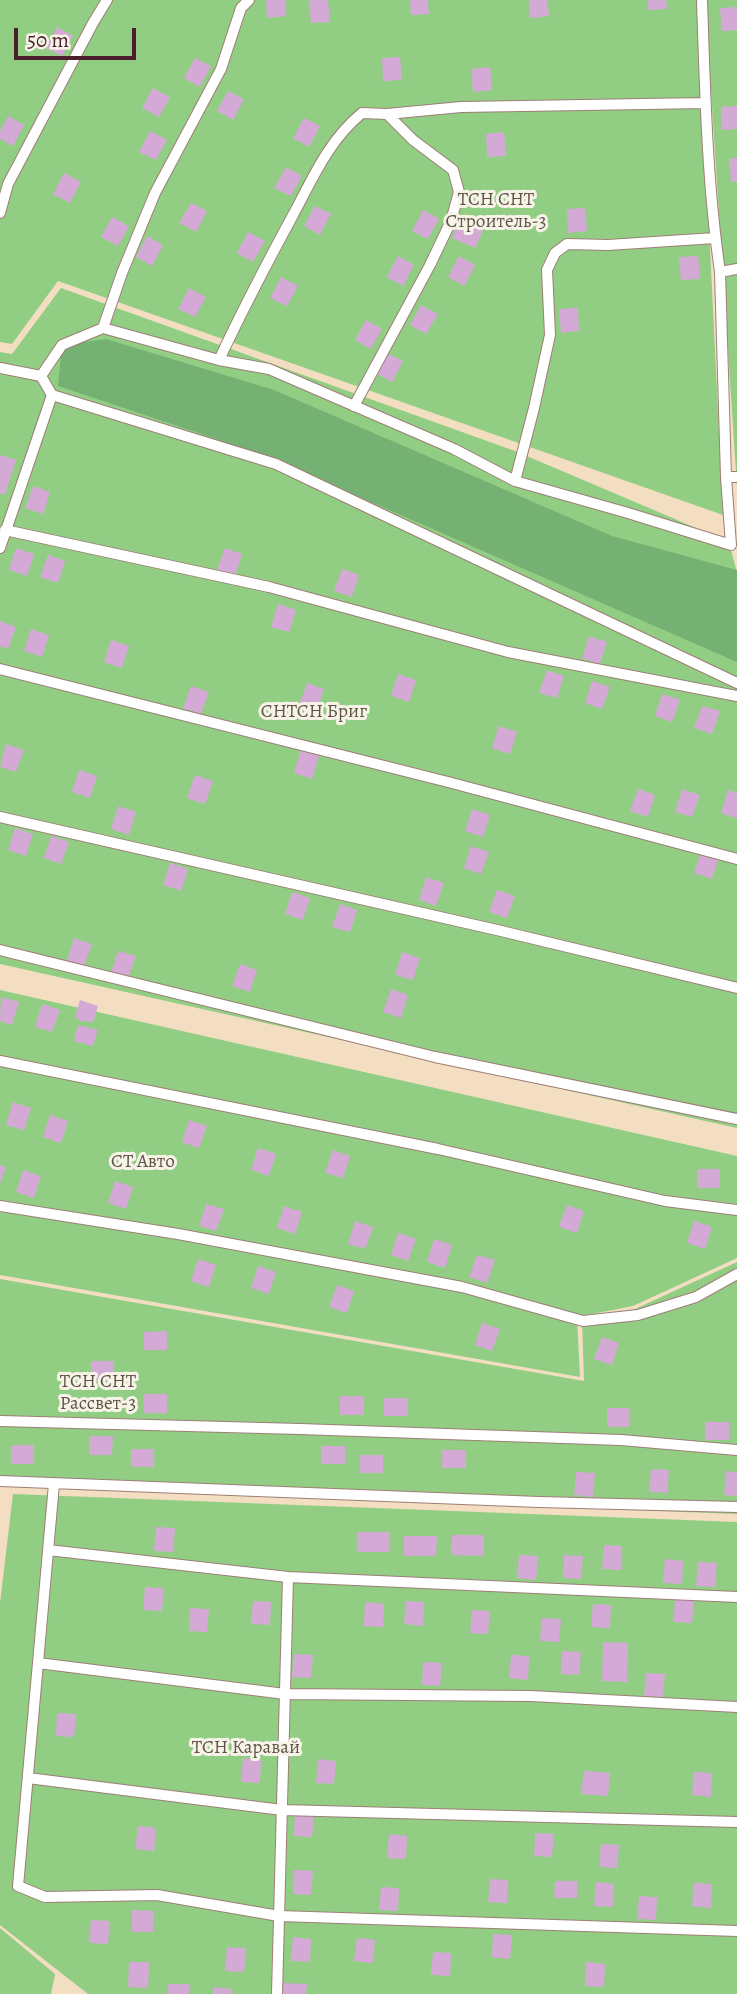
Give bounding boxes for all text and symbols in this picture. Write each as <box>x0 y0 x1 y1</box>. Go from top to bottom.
scale bar <box>18 14 140 58</box>
text: 50 m <box>27 26 69 54</box>
park label: ТСН СНТ Строитель-3 <box>445 189 547 233</box>
park label: СНТСН Бриг <box>261 701 367 723</box>
park label: СТ Авто <box>111 1151 175 1173</box>
park label: ТСН СНТ Рассвет-3 <box>60 1371 136 1415</box>
park label: ТСН Каравай <box>192 1737 300 1759</box>

